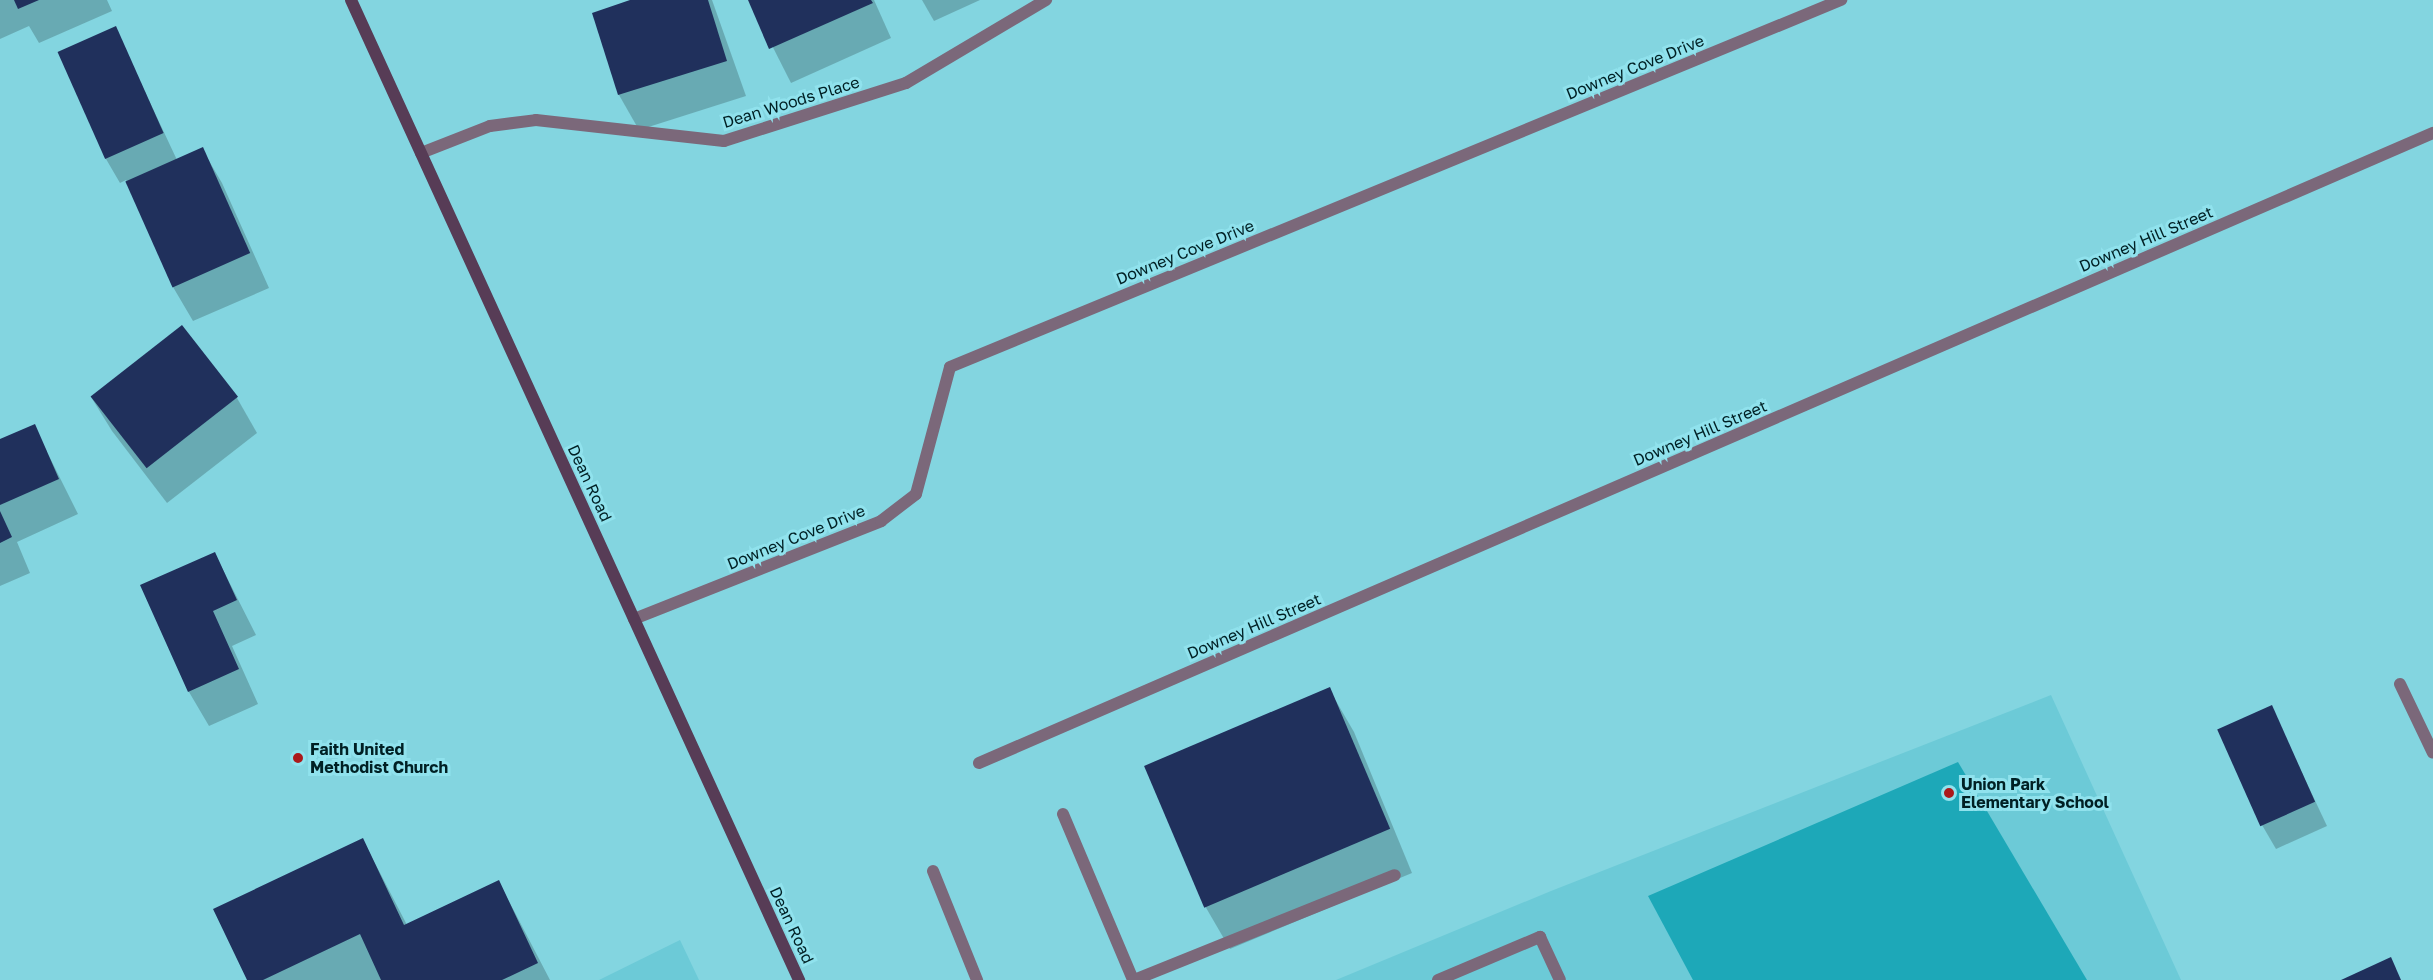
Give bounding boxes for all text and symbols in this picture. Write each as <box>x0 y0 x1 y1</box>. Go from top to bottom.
street label: Downey Cove Drive <box>1563 31 1707 103</box>
street label: Dean Woods Place <box>720 72 862 132</box>
street label: Downey Hill Street <box>2076 202 2216 276</box>
street label: Downey Cove Drive <box>1113 216 1257 288</box>
street label: Downey Hill Street <box>1630 396 1770 470</box>
street label: Dean Road <box>564 442 616 524</box>
street label: Downey Cove Drive <box>724 501 868 573</box>
street label: Downey Hill Street <box>1184 589 1324 663</box>
place label: Faith United Methodist Church <box>310 739 448 777</box>
marker: Faith United Methodist Church <box>291 751 305 765</box>
place label: Union Park Elementary School <box>1961 774 2109 812</box>
marker: Union Park Elementary School <box>1942 786 1956 800</box>
street label: Dean Road <box>766 884 818 966</box>

